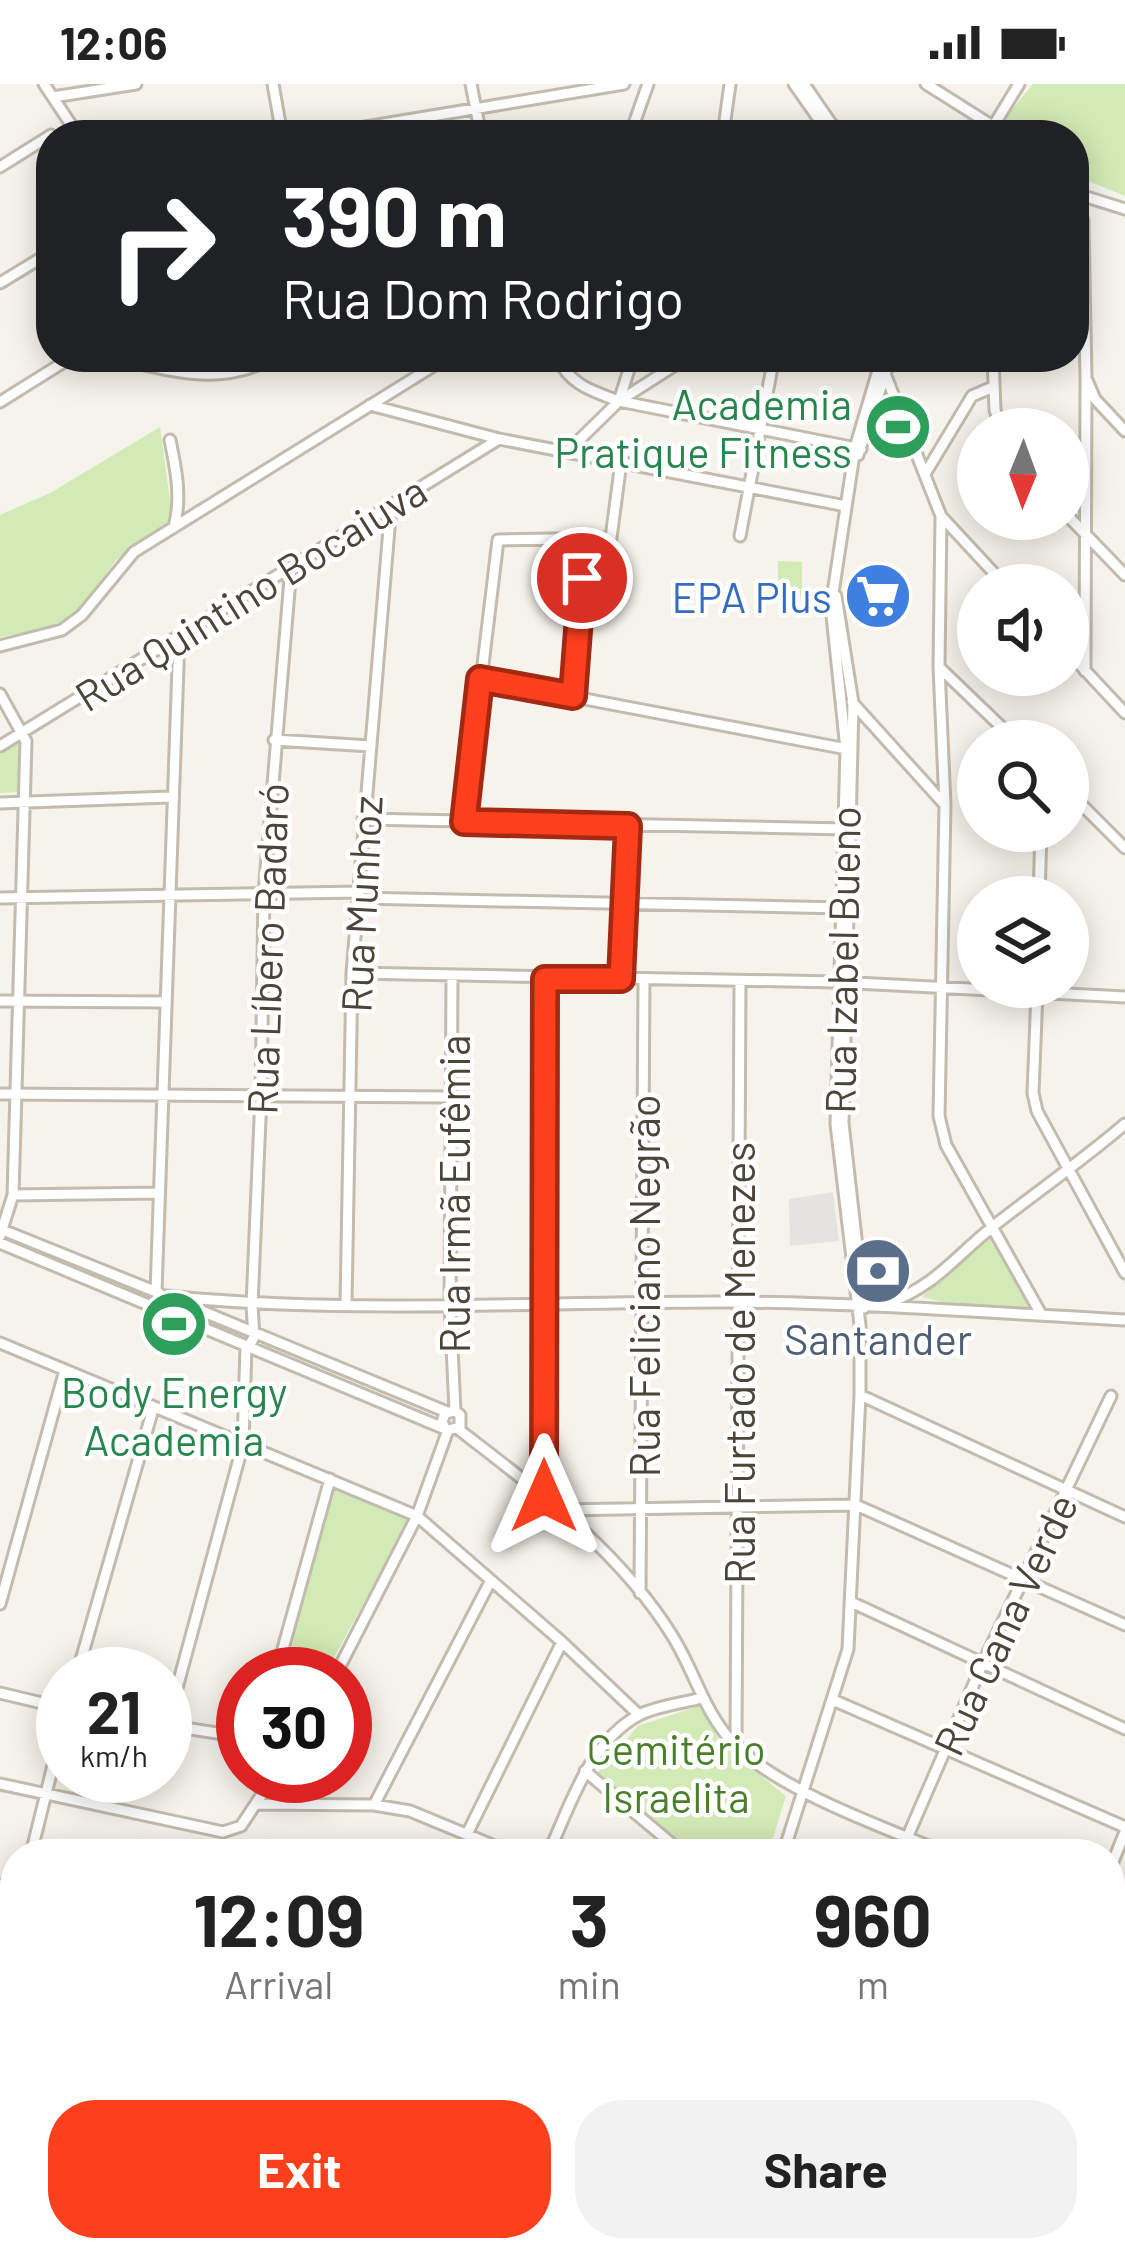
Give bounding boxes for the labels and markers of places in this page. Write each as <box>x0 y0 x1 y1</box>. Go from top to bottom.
place label: Academia Pratique Fitness <box>554 378 852 477</box>
sports icon: Academia Pratique Fitness <box>863 392 933 462</box>
pin <box>531 527 633 629</box>
supermarket icon: EPA Plus <box>843 561 913 631</box>
place label: EPA Plus <box>672 571 832 621</box>
bank icon: Santander <box>843 1236 913 1306</box>
sports icon: Body Energy Academia <box>139 1289 209 1359</box>
place label: Santander <box>784 1313 972 1363</box>
place label: Body Energy Academia <box>61 1366 287 1464</box>

